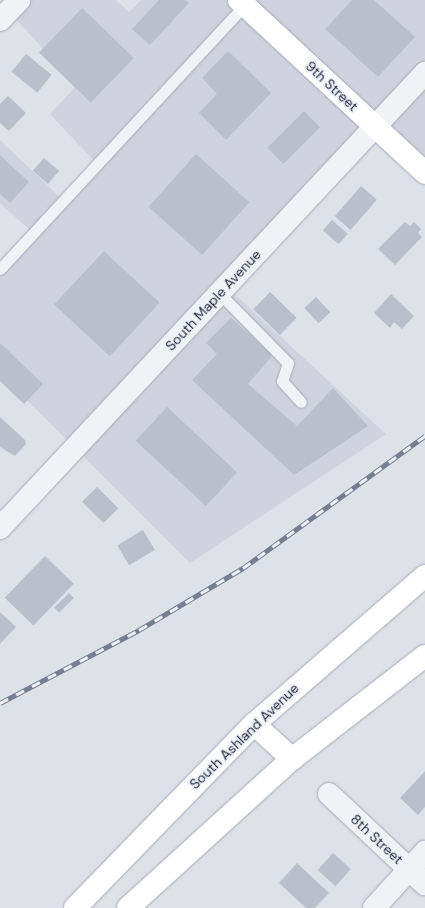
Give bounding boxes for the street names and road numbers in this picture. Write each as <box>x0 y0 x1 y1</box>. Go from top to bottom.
street label: 9th Street <box>302 57 362 115</box>
street label: South Maple Avenue <box>162 246 264 354</box>
street label: South Ashland Avenue <box>186 680 302 792</box>
street label: 8th Street <box>347 811 407 867</box>

